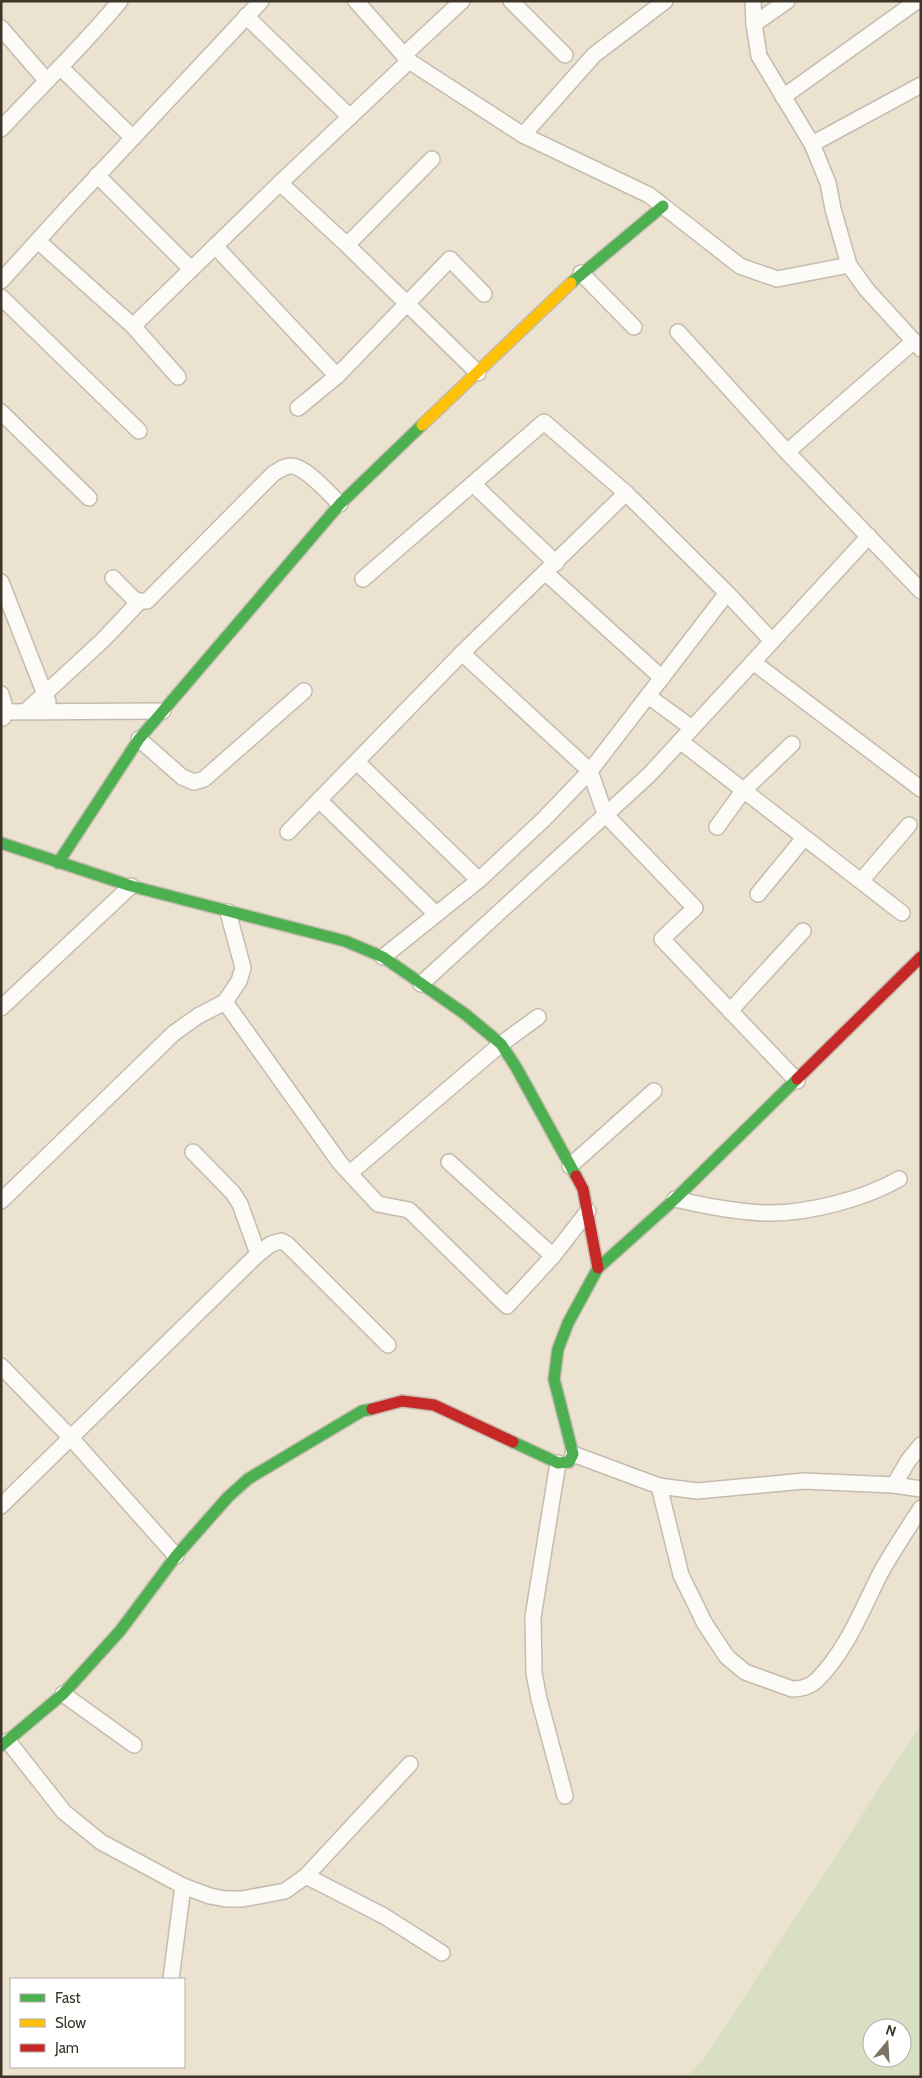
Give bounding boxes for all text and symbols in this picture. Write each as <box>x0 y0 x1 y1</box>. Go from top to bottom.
legend <box>10 1978 185 2068</box>
text: Fast <box>55 1989 80 2007</box>
text: Slow <box>55 2014 86 2032</box>
north arrow <box>862 2018 912 2068</box>
text: N <box>884 2021 899 2041</box>
text: Jam <box>54 2039 79 2057</box>

